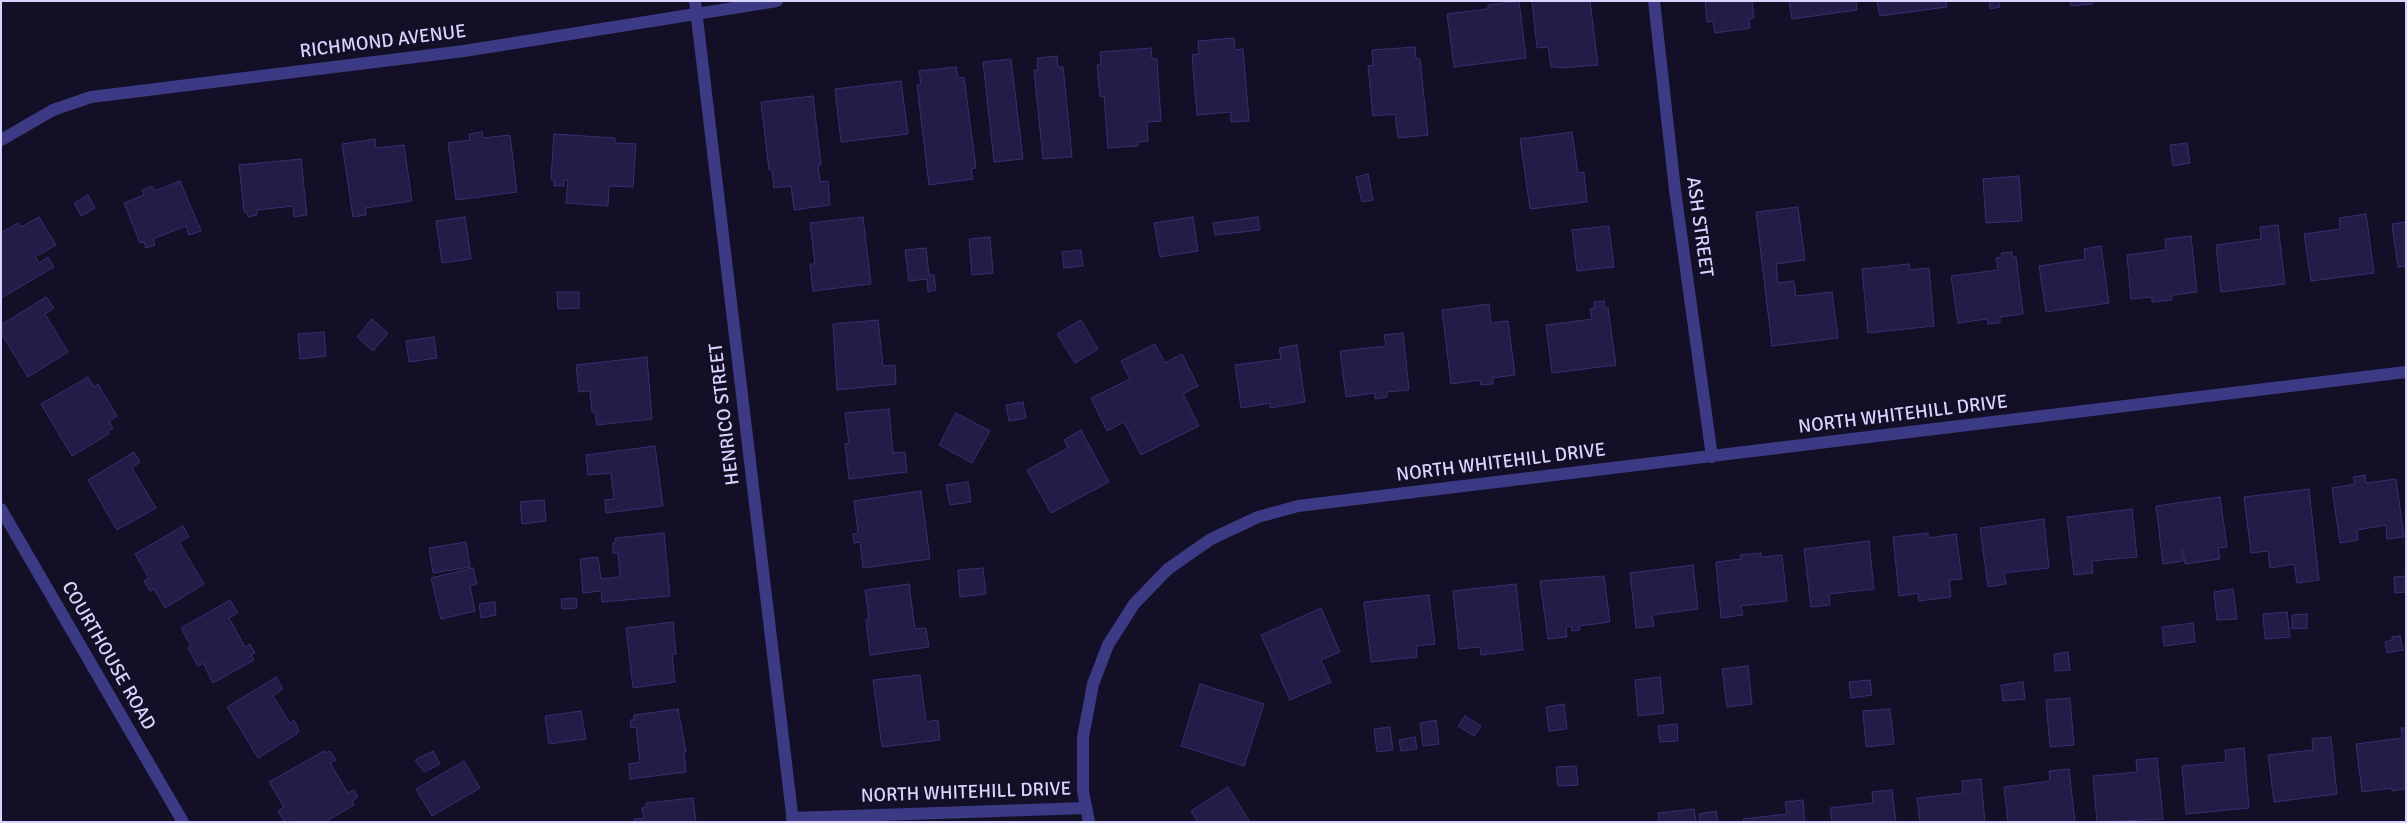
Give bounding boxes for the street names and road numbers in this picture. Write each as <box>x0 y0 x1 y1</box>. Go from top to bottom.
street label: RICHMOND AVENUE <box>299 20 467 64</box>
street label: ASH STREET <box>1681 175 1717 279</box>
street label: HENRICO STREET <box>705 342 745 486</box>
street label: NORTH WHITEHILL DRIVE <box>1797 391 2009 439</box>
street label: NORTH WHITEHILL DRIVE <box>1395 439 1607 487</box>
street label: COURTHOUSE ROAD <box>56 578 160 734</box>
street label: NORTH WHITEHILL DRIVE <box>860 778 1072 808</box>

